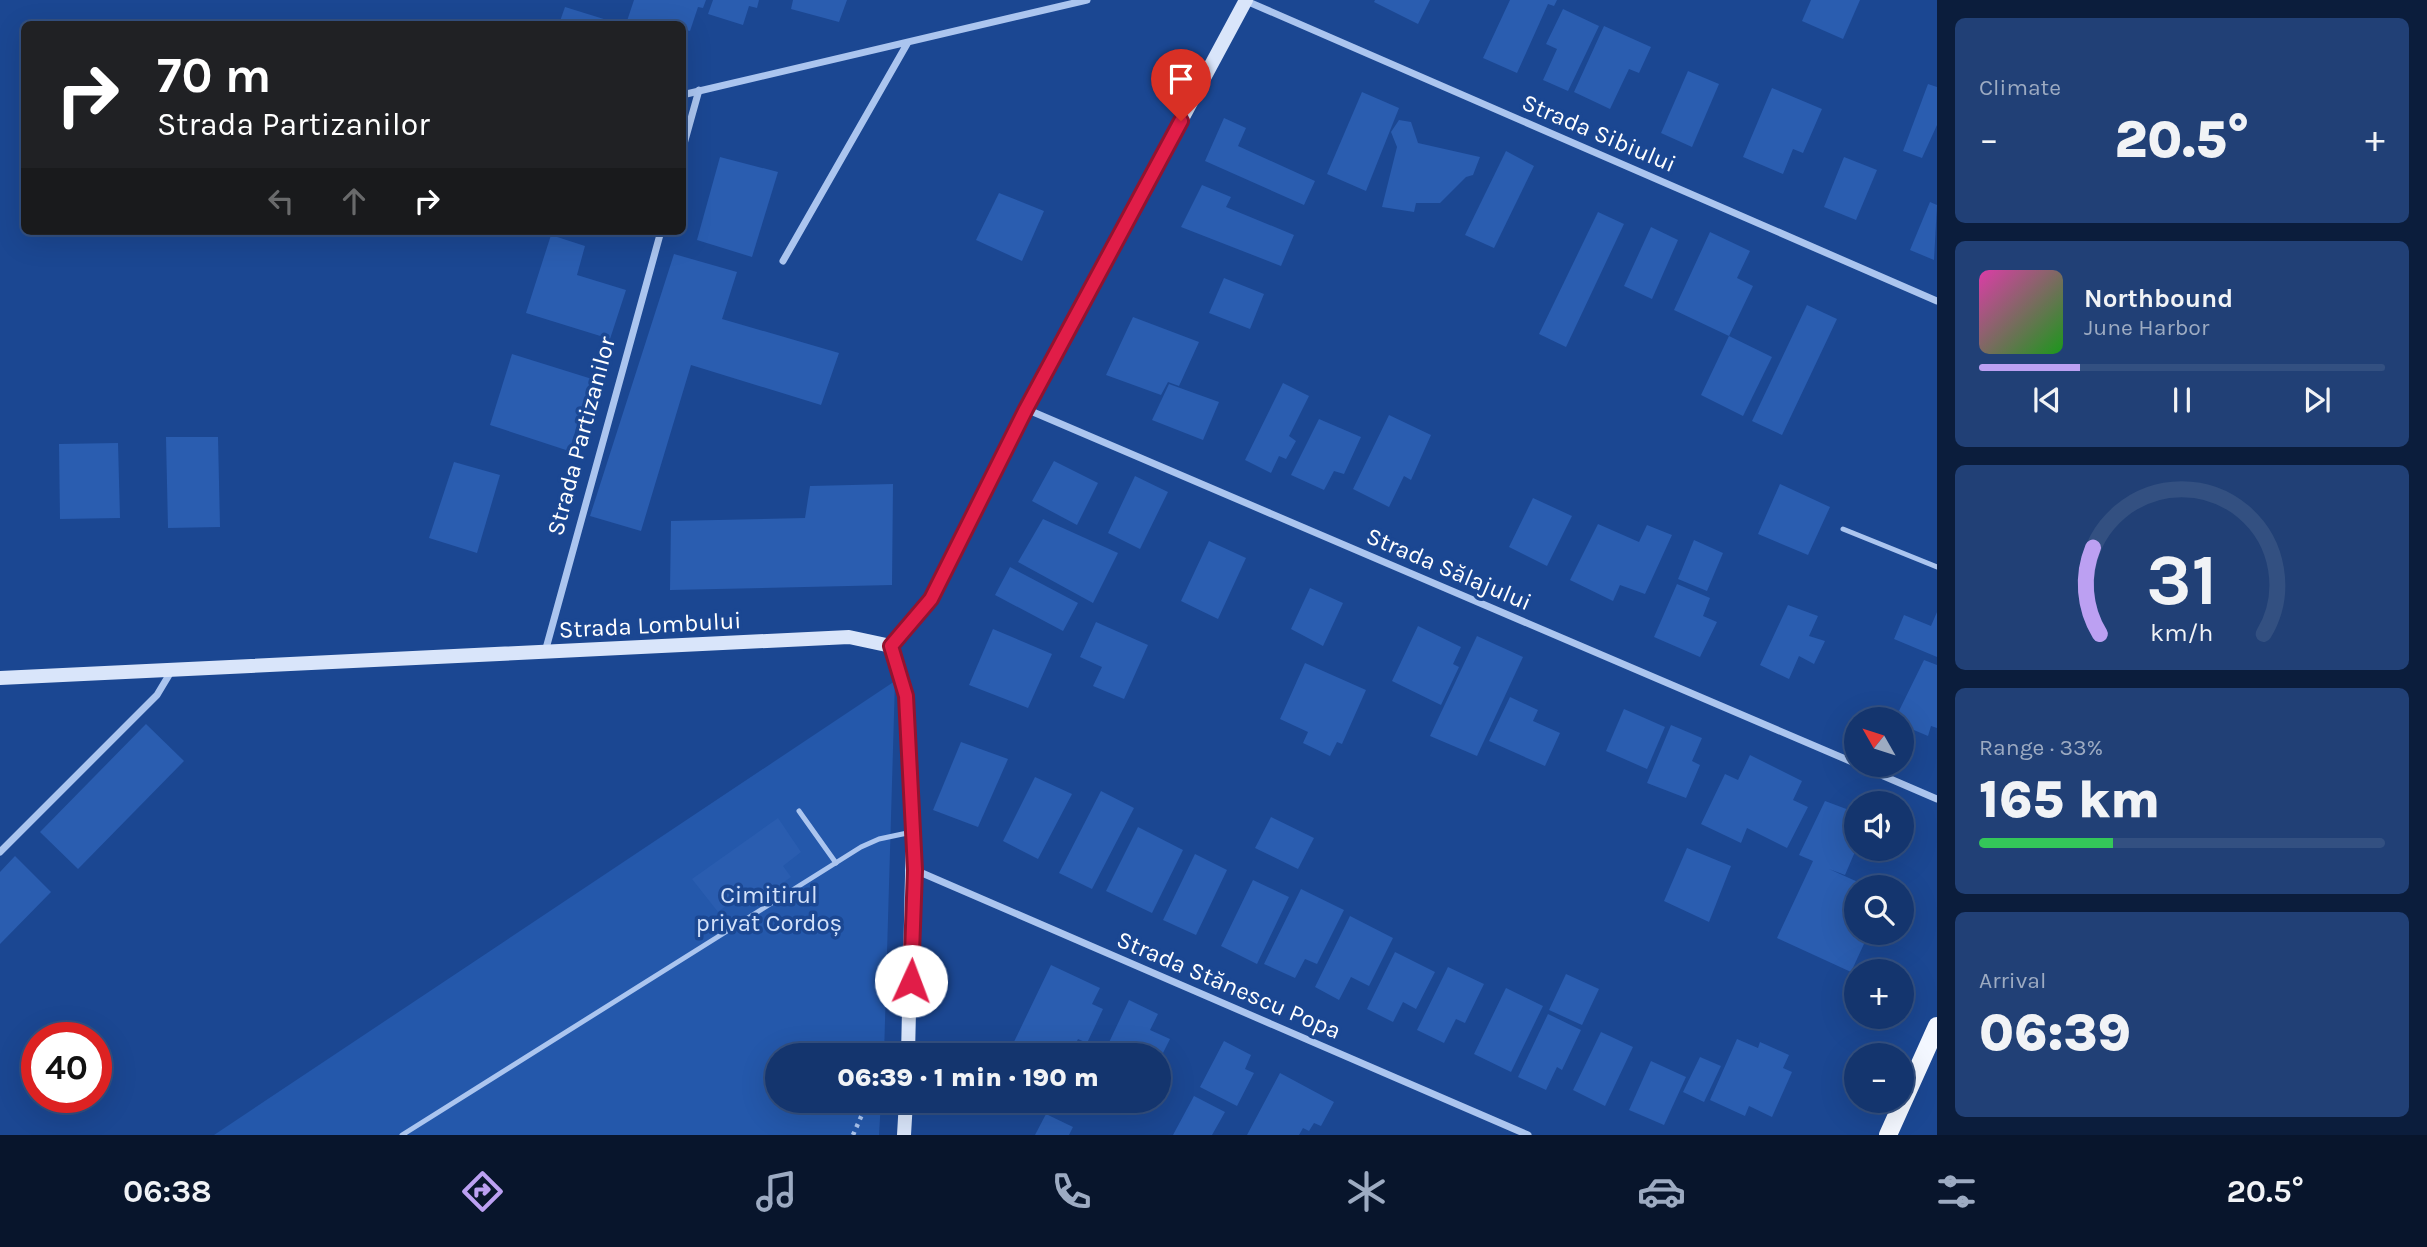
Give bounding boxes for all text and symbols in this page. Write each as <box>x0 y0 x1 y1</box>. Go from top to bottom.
text: 70 m <box>157 47 271 104</box>
icon: right <box>42 49 133 140</box>
pin <box>1151 49 1211 121</box>
icon: arrive <box>1162 60 1200 98</box>
text: Climate <box>1979 74 2061 101</box>
street label: Strada Sibiului <box>1518 88 1680 178</box>
text: Strada Partizanilor <box>157 106 430 143</box>
text: 20.5° <box>2114 109 2250 170</box>
text: − <box>1979 117 1999 162</box>
text: + <box>2365 117 2385 162</box>
icon: left <box>262 182 300 220</box>
icon: ahead <box>335 182 373 220</box>
icon: right <box>408 182 446 220</box>
text: Northbound <box>2084 283 2233 314</box>
text: June Harbor <box>2084 314 2209 341</box>
street label: Strada Partizanilor <box>541 333 621 538</box>
icon: previous <box>2028 381 2066 419</box>
icon: pause <box>2163 381 2201 419</box>
icon: next <box>2298 381 2336 419</box>
street label: Strada Sălajului <box>1362 522 1536 616</box>
text: 31 <box>2146 537 2218 622</box>
street label: Strada Lombului <box>558 606 742 644</box>
text: km/h <box>2150 617 2214 646</box>
north arrow <box>1844 707 1914 777</box>
map controls <box>1844 707 1914 1113</box>
text: Range · 33% <box>1979 734 2103 761</box>
text: 165 km <box>1979 769 2160 830</box>
button: sound <box>1844 791 1914 861</box>
button: search <box>1844 875 1914 945</box>
park label: Cimitirul privat Cordoș <box>696 881 842 937</box>
street label: Strada Stănescu Popa <box>1113 925 1345 1045</box>
position arrow <box>874 944 948 1018</box>
button: + <box>1844 959 1914 1029</box>
text: Arrival <box>1979 967 2046 994</box>
text: 06:39 <box>1979 1002 2131 1063</box>
speed limit sign: 40 <box>21 1022 112 1113</box>
button: − <box>1844 1043 1914 1113</box>
text: 06:39 · 1 min · 190 m <box>837 1062 1099 1093</box>
icon: directions <box>458 1167 507 1216</box>
icon: music <box>752 1167 801 1216</box>
icon: phone <box>1047 1167 1096 1216</box>
icon: climate <box>1342 1167 1391 1216</box>
icon: car <box>1637 1167 1686 1216</box>
icon: filters <box>1932 1167 1981 1216</box>
text: 06:38 <box>123 1173 212 1210</box>
text: 20.5° <box>2226 1173 2304 1210</box>

